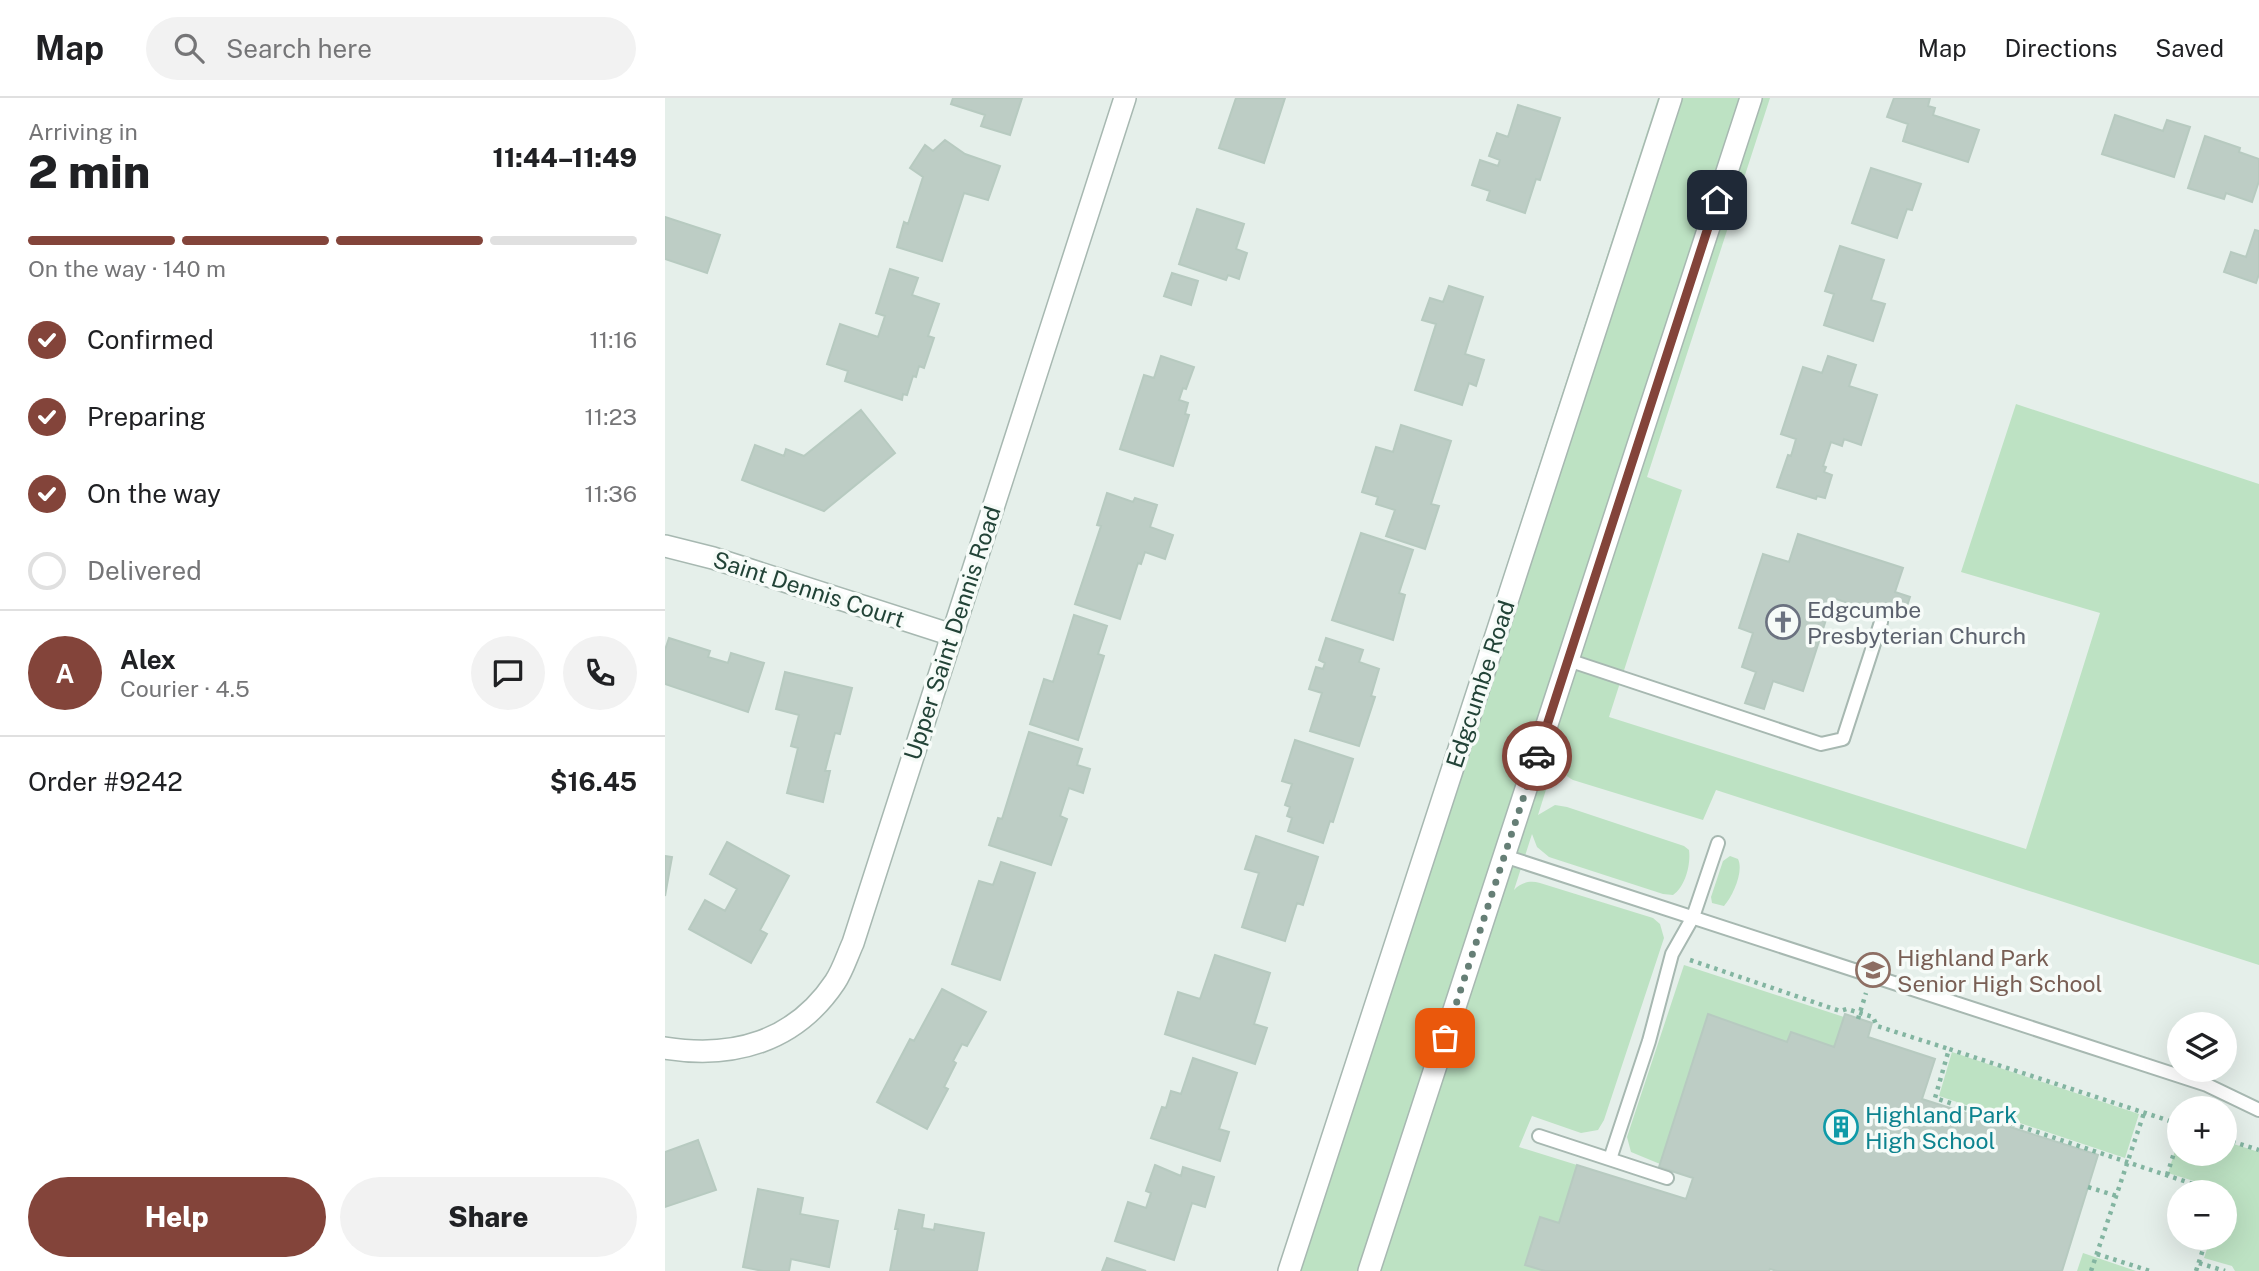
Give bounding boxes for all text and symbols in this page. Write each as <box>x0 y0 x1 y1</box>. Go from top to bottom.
search box <box>146 17 636 80</box>
text: Map <box>35 29 104 67</box>
icon: search <box>170 29 208 67</box>
text: Search here <box>226 33 372 64</box>
text: Map <box>1918 34 1967 62</box>
text: Directions <box>2005 34 2117 62</box>
text: Saved <box>2155 34 2224 62</box>
text: Arriving in <box>28 118 138 145</box>
text: 11:44–11:49 <box>493 142 637 173</box>
text: 2 min <box>28 144 150 198</box>
pin <box>1687 170 1747 230</box>
icon: home <box>1698 181 1736 219</box>
text: On the way · 140 m <box>28 255 226 282</box>
icon: check <box>28 321 66 359</box>
text: Confirmed <box>87 324 214 355</box>
text: 11:16 <box>589 326 637 353</box>
icon: check <box>28 398 66 436</box>
text: Preparing <box>87 401 206 432</box>
text: 11:23 <box>584 403 637 430</box>
icon: check <box>28 475 66 513</box>
text: On the way <box>87 478 221 509</box>
text: 11:36 <box>584 480 637 507</box>
street label: Upper Saint Dennis Road <box>898 503 1006 763</box>
street label: Saint Dennis Court <box>710 545 908 633</box>
text: Delivered <box>87 555 202 586</box>
place label: Edgcumbe Presbyterian Church <box>1807 596 2026 649</box>
street label: Edgcumbe Road <box>1440 597 1520 771</box>
church icon: Edgcumbe Presbyterian Church <box>1764 603 1802 641</box>
button: chat <box>471 636 545 710</box>
button: phone <box>563 636 637 710</box>
text: Alex <box>120 644 176 675</box>
text: A <box>56 658 74 689</box>
text: Courier · 4.5 <box>120 675 250 702</box>
courier <box>1502 721 1572 791</box>
icon: car <box>1518 737 1556 775</box>
text: Order #9242 <box>28 766 183 797</box>
text: $16.45 <box>550 766 637 797</box>
place label: Highland Park Senior High School <box>1897 944 2102 997</box>
school or university icon: Highland Park Senior High School <box>1854 951 1892 989</box>
pin <box>1415 1008 1475 1068</box>
map controls <box>2167 1012 2237 1250</box>
button: layers <box>2167 1012 2237 1082</box>
icon: bag <box>1426 1019 1464 1057</box>
button: + <box>2167 1096 2237 1166</box>
place label: Highland Park High School <box>1865 1101 2017 1154</box>
building icon: Highland Park High School <box>1822 1108 1860 1146</box>
button: Help <box>28 1177 326 1257</box>
button: Share <box>340 1177 637 1257</box>
button: − <box>2167 1180 2237 1250</box>

